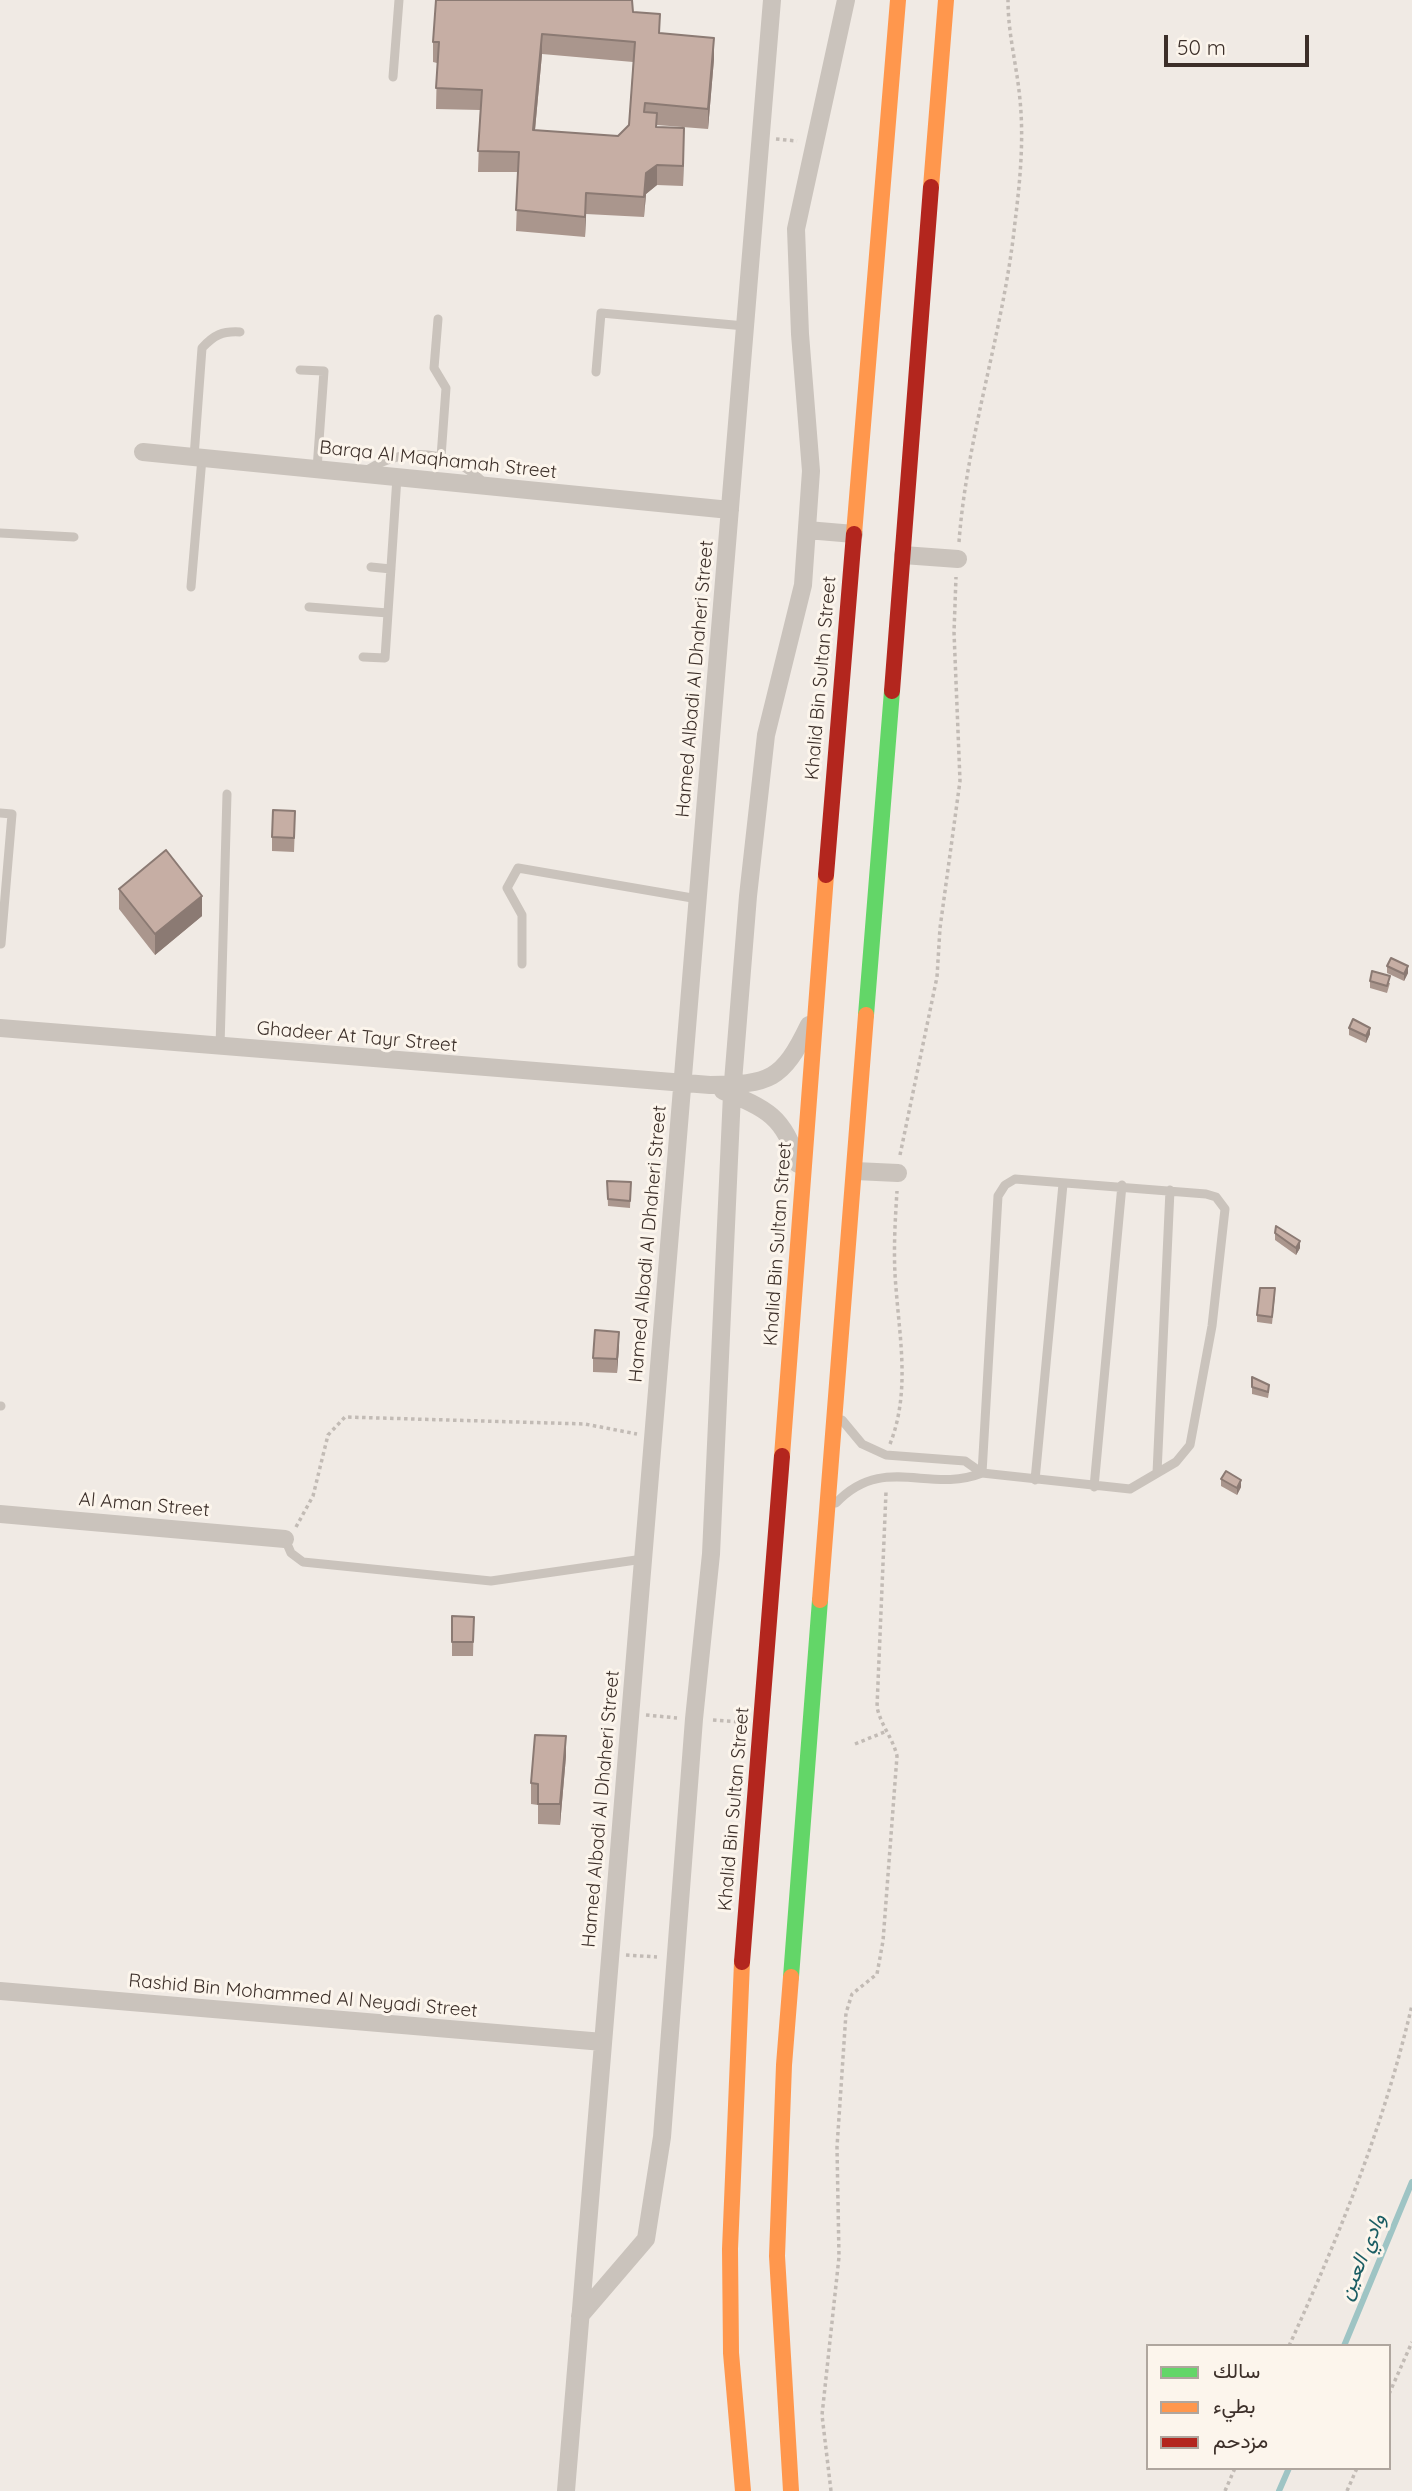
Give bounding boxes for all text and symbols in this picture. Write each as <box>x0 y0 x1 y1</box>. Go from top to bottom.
scale bar <box>1167 21 1312 65</box>
text: 50 m <box>1177 34 1226 60</box>
street label: Barqa Al Maqhamah Street <box>318 436 558 484</box>
street label: Hamed Albadi Al Dhaheri Street <box>672 539 718 819</box>
street label: Khalid Bin Sultan Street <box>801 575 841 781</box>
street label: Ghadeer At Tayr Street <box>256 1017 458 1057</box>
street label: Hamed Albadi Al Dhaheri Street <box>625 1104 671 1384</box>
street label: Khalid Bin Sultan Street <box>759 1141 797 1347</box>
street label: Al Aman Street <box>78 1488 210 1522</box>
street label: Hamed Albadi Al Dhaheri Street <box>578 1669 624 1949</box>
street label: Khalid Bin Sultan Street <box>714 1706 754 1912</box>
street label: Rashid Bin Mohammed Al Neyadi Street <box>128 1969 478 2023</box>
water label: وادي العين <box>1333 2210 1391 2304</box>
legend <box>1146 2344 1391 2470</box>
text: سالك <box>1213 2357 1260 2383</box>
text: بطيء <box>1213 2392 1256 2418</box>
text: مزدحم <box>1213 2427 1268 2453</box>

